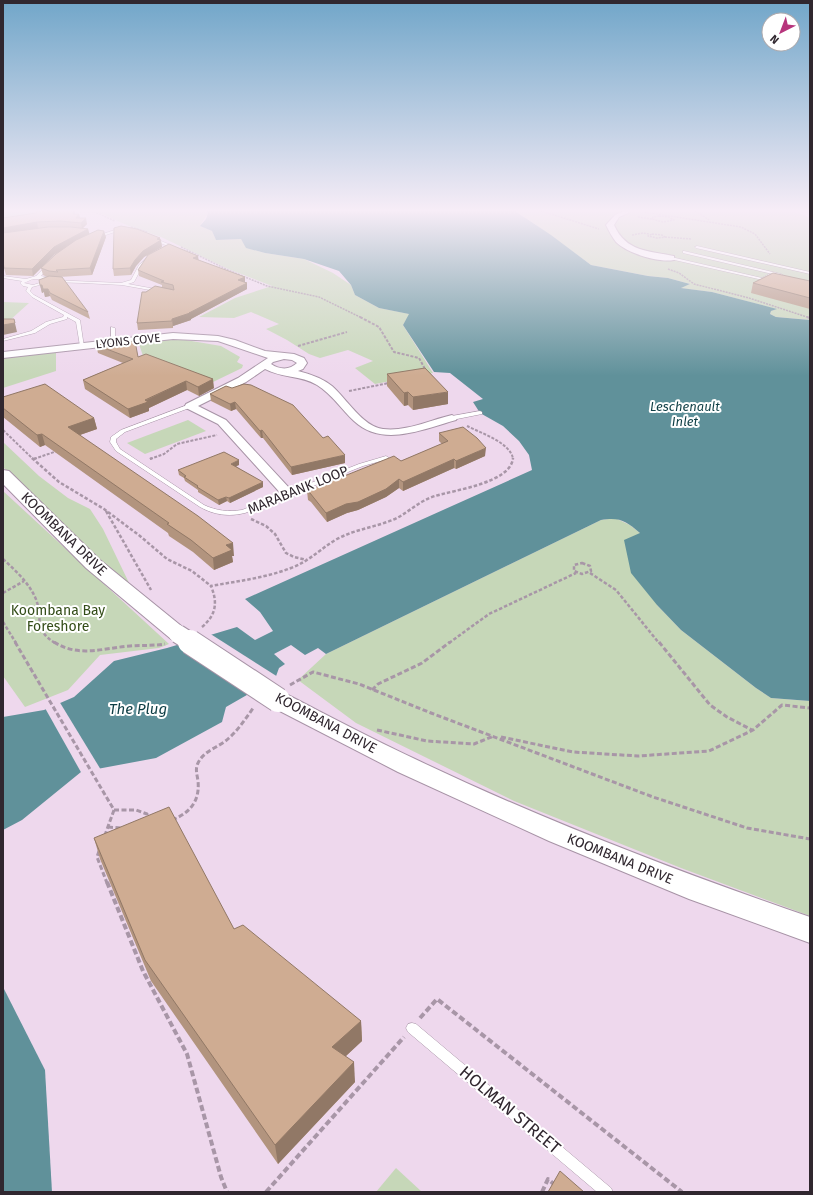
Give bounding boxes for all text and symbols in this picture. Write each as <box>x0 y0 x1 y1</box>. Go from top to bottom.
north arrow <box>761 12 801 52</box>
text: N <box>768 32 782 46</box>
street label: LYONS COVE <box>95 331 161 351</box>
water label: Leschenault Inlet <box>650 399 720 429</box>
street label: MARABANK LOOP <box>245 462 351 518</box>
street label: KOOMBANA DRIVE <box>17 489 111 579</box>
park label: Koombana Bay Foreshore <box>11 602 105 635</box>
street label: KOOMBANA DRIVE <box>272 689 380 757</box>
water label: The Plug <box>109 700 167 718</box>
street label: KOOMBANA DRIVE <box>564 830 676 888</box>
street label: HOLMAN STREET <box>455 1062 565 1159</box>

